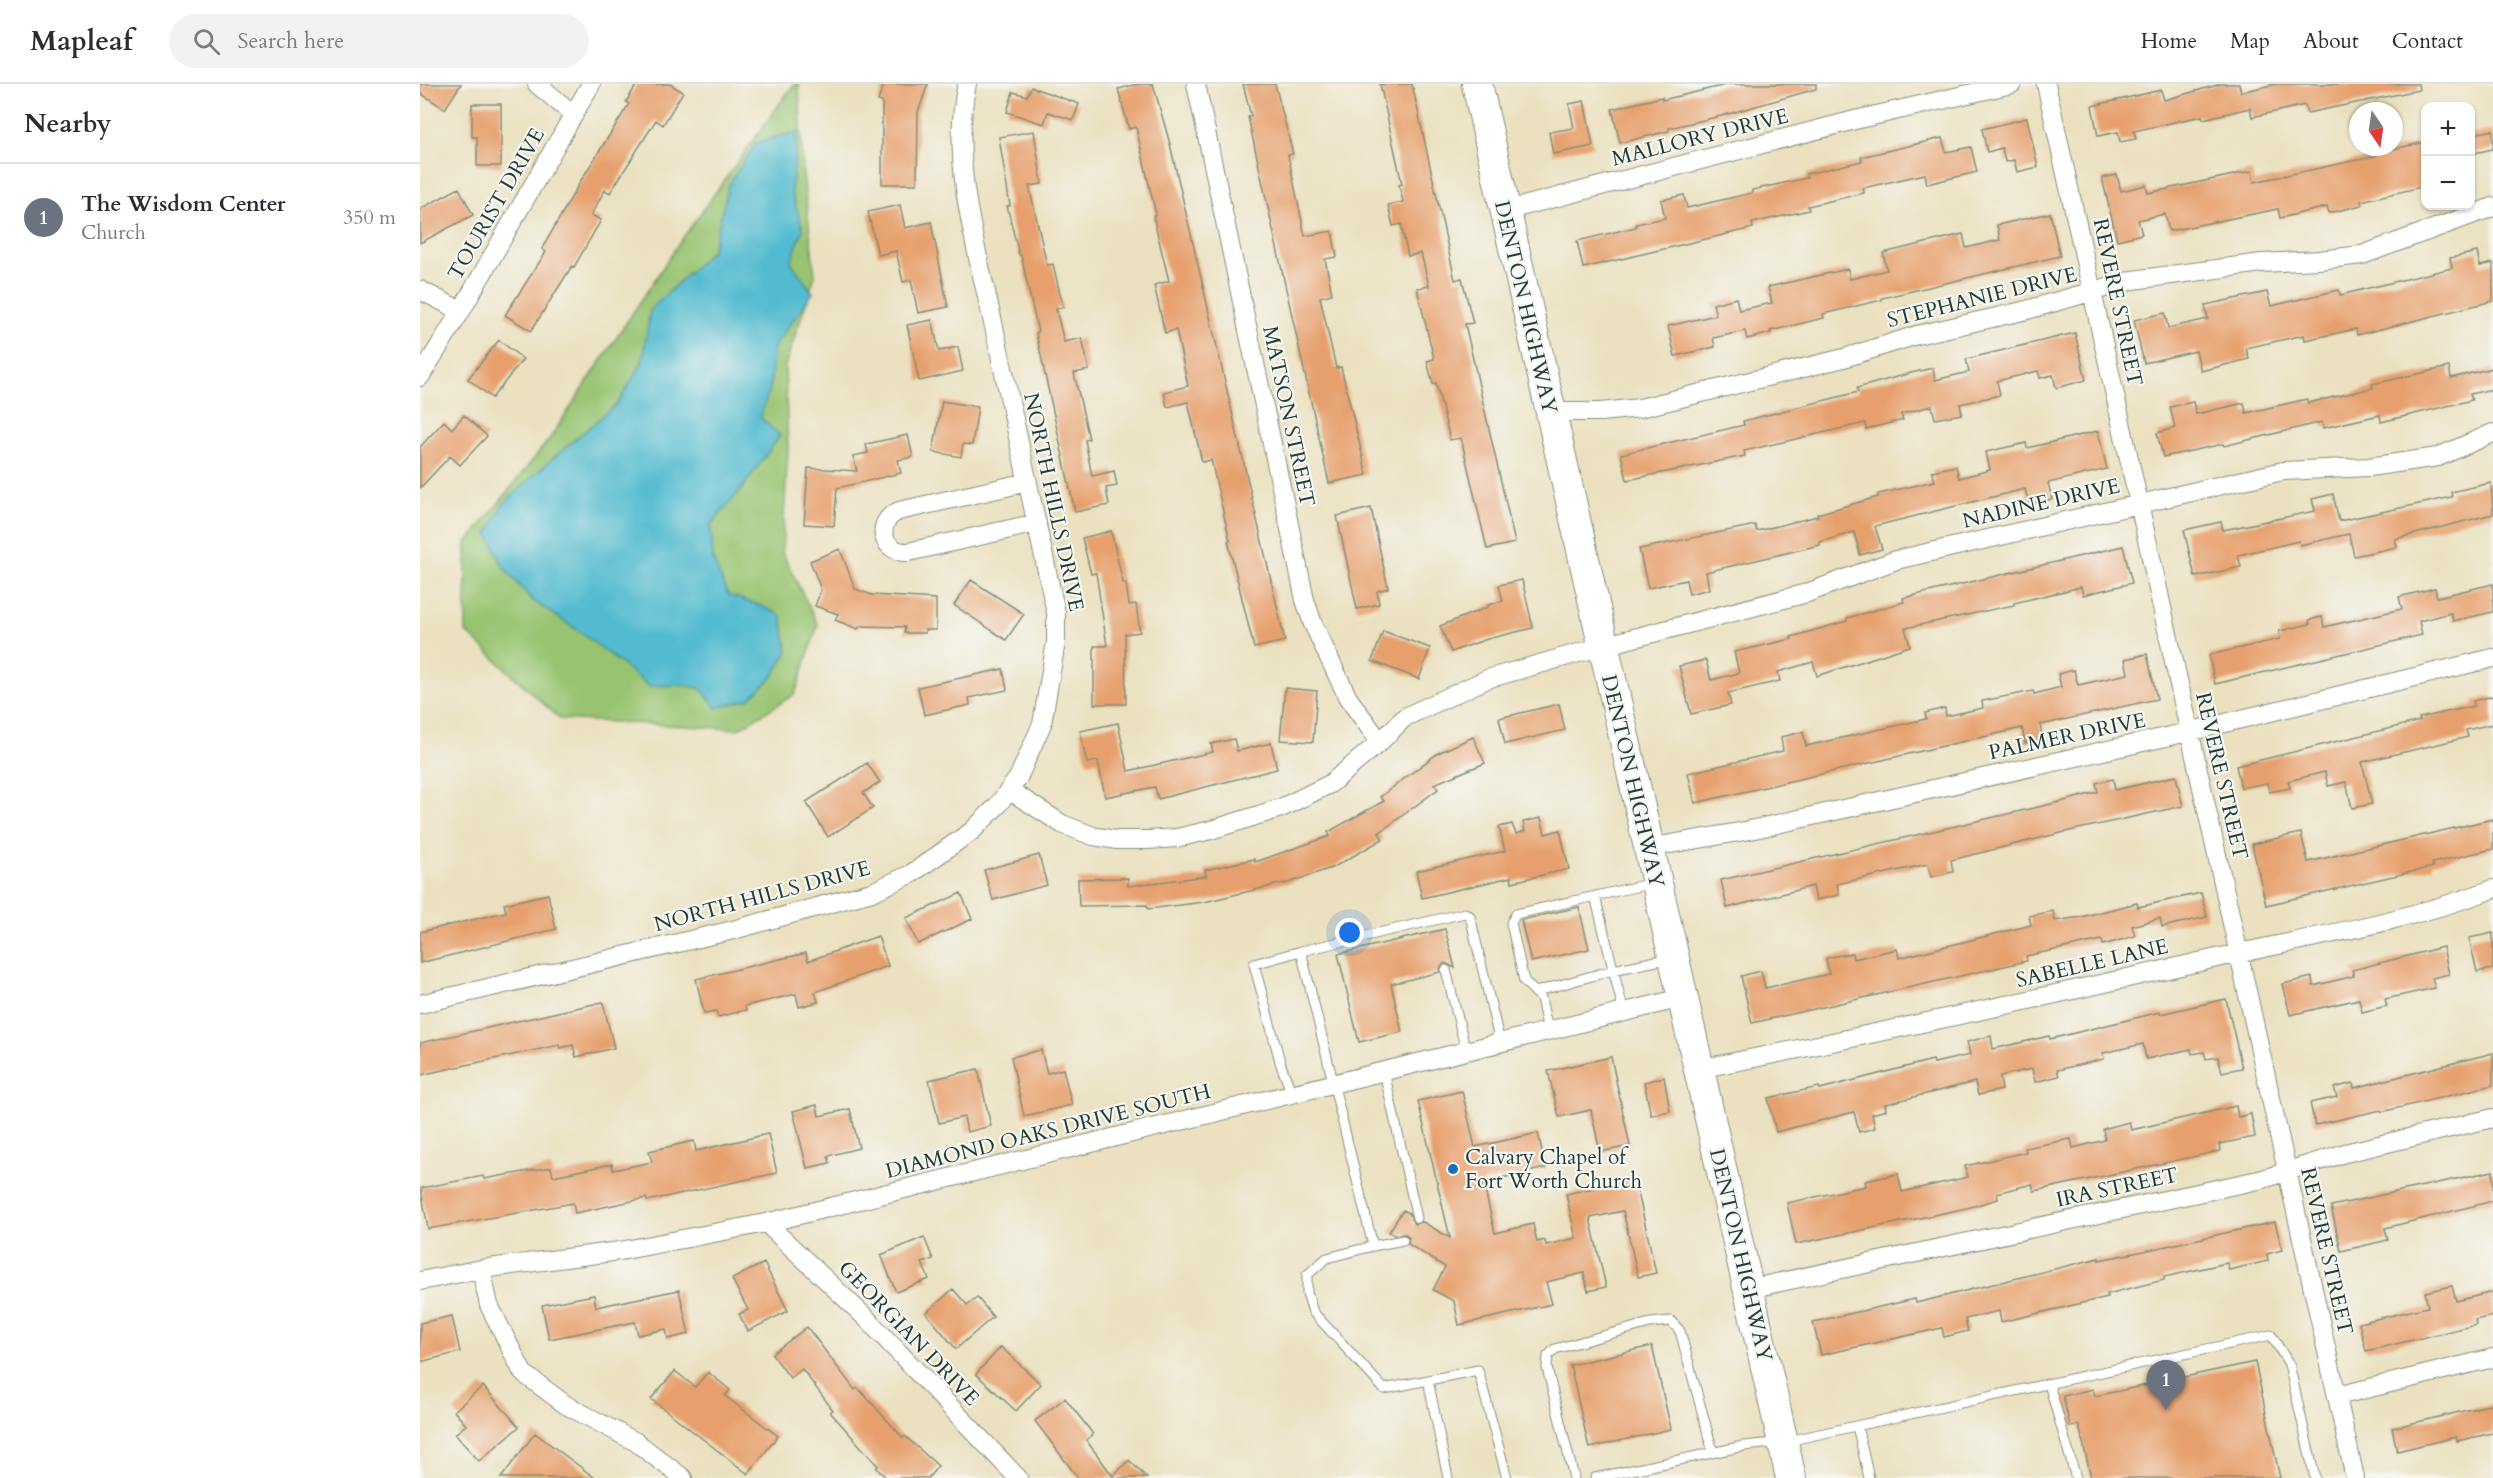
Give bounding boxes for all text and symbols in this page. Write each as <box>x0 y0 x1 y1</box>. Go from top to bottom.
search box <box>169 14 589 68</box>
text: Mapleaf <box>30 22 133 60</box>
icon: search <box>190 25 223 58</box>
text: Search here <box>238 26 344 56</box>
text: Home <box>2141 27 2197 56</box>
text: Map <box>2230 27 2270 56</box>
text: About <box>2303 27 2359 56</box>
text: Contact <box>2392 27 2463 56</box>
street label: MALLORY DRIVE <box>1609 101 1792 173</box>
north arrow <box>2349 102 2403 156</box>
map controls <box>2421 102 2475 210</box>
button: + <box>2421 102 2475 156</box>
text: Nearby <box>24 106 112 141</box>
street label: TOURIST DRIVE <box>441 123 552 286</box>
button: − <box>2421 156 2475 210</box>
text: The Wisdom Center <box>81 189 286 219</box>
street label: DENTON HIGHWAY <box>1487 198 1564 417</box>
text: 1 <box>38 204 49 231</box>
text: 350 m <box>343 204 396 231</box>
street label: REVERE STREET <box>2086 216 2149 389</box>
text: Church <box>81 219 146 246</box>
street label: STEPHANIE DRIVE <box>1884 260 2080 335</box>
street label: MATSON STREET <box>1255 323 1322 509</box>
street label: NORTH HILLS DRIVE <box>1016 390 1091 614</box>
street label: NADINE DRIVE <box>1960 471 2123 536</box>
street label: DENTON HIGHWAY <box>1594 672 1671 891</box>
street label: REVERE STREET <box>2188 690 2255 863</box>
street label: PALMER DRIVE <box>1986 706 2148 767</box>
street label: NORTH HILLS DRIVE <box>651 854 873 939</box>
your location <box>1335 918 1364 947</box>
street label: SABELLE LANE <box>2013 932 2171 995</box>
street label: DIAMOND OAKS DRIVE SOUTH <box>882 1077 1214 1186</box>
place label: Calvary Chapel of Fort Worth Church <box>1465 1143 1643 1196</box>
street label: DENTON HIGHWAY <box>1702 1146 1779 1365</box>
street label: IRA STREET <box>2053 1160 2181 1215</box>
marker: Calvary Chapel of Fort Worth Church <box>1446 1162 1460 1176</box>
street label: REVERE STREET <box>2293 1165 2360 1338</box>
street label: GEORGIAN DRIVE <box>832 1254 986 1412</box>
pin: 1 <box>2146 1360 2186 1410</box>

